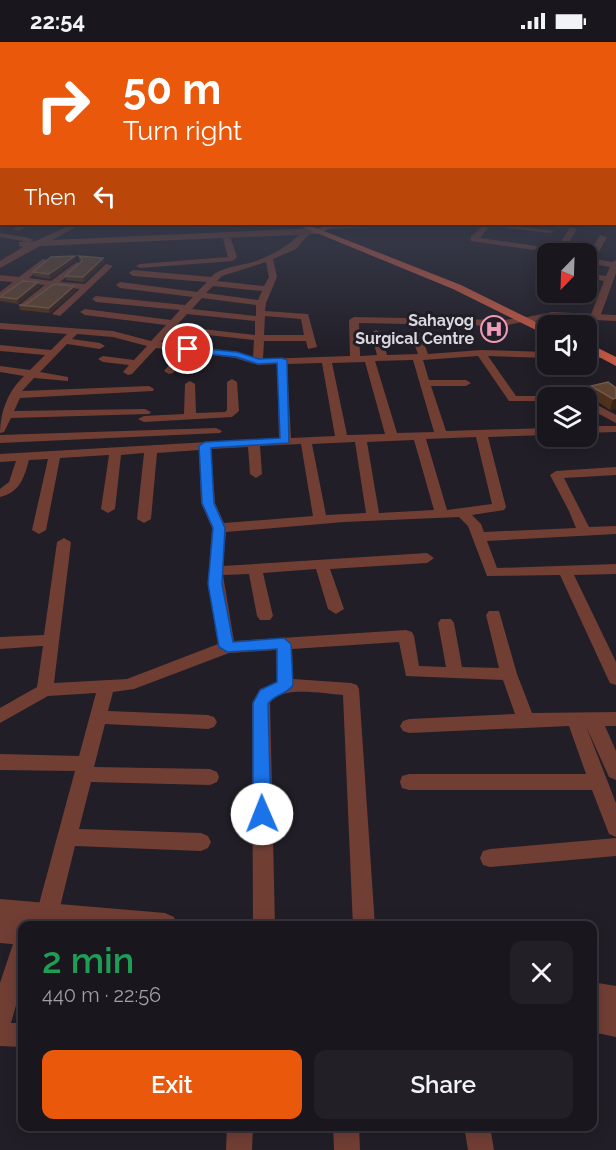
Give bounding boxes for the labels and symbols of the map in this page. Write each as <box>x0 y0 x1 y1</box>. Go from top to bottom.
north arrow <box>537 243 597 303</box>
place label: Sahayog Surgical Centre <box>355 311 474 348</box>
hospital icon: Sahayog Surgical Centre <box>479 314 509 344</box>
pin <box>162 323 213 374</box>
position arrow <box>230 782 294 846</box>

